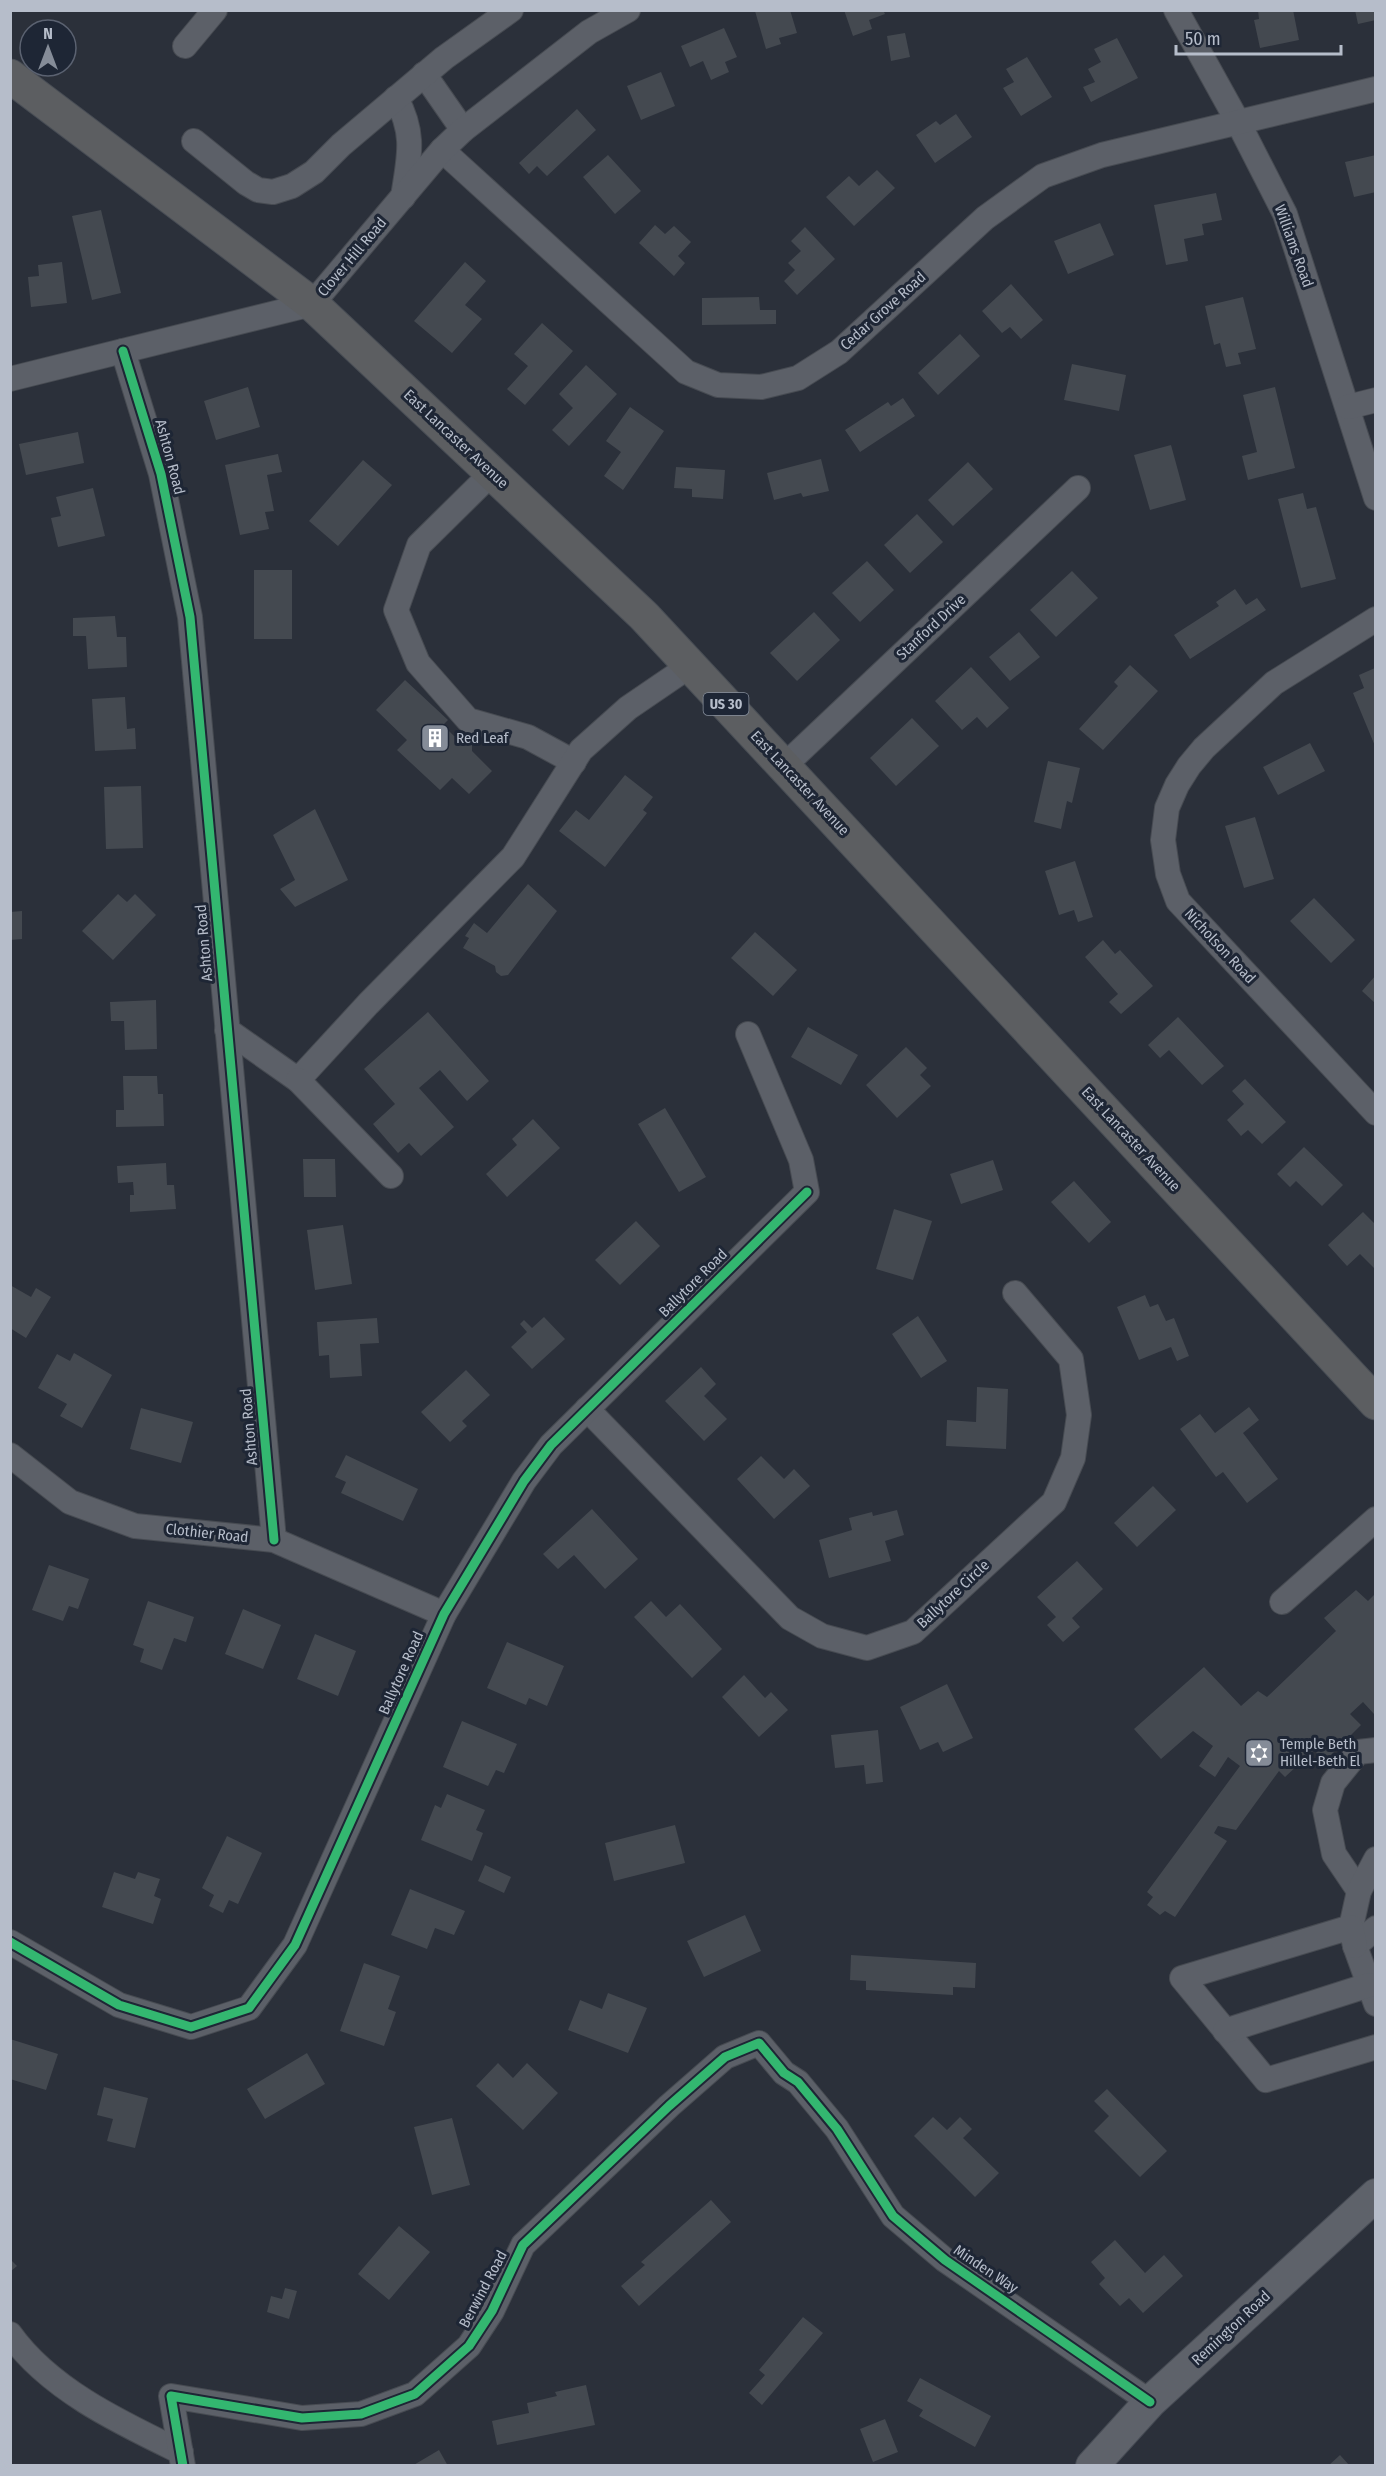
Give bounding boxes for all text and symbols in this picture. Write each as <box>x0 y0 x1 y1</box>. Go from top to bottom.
north arrow <box>18 18 78 78</box>
scale bar <box>1176 18 1341 56</box>
text: N <box>43 24 53 43</box>
text: 50 m <box>1185 28 1221 50</box>
street label: Williams Road <box>1271 202 1317 290</box>
street label: Clover Hill Road <box>314 214 390 300</box>
street label: Cedar Grove Road <box>837 268 929 354</box>
street label: East Lancaster Avenue <box>400 386 512 492</box>
street label: Ashton Road <box>151 417 189 497</box>
street label: Stanford Drive <box>893 590 969 664</box>
road number: US 30 <box>704 693 748 715</box>
building icon: Red Leaf <box>419 722 451 754</box>
street label: East Lancaster Avenue <box>747 727 853 839</box>
place label: Red Leaf <box>456 729 510 747</box>
street label: Ashton Road <box>192 904 216 982</box>
street label: Nicholson Road <box>1181 905 1259 987</box>
street label: East Lancaster Avenue <box>1078 1083 1184 1195</box>
street label: Ballytore Road <box>655 1245 731 1321</box>
street label: Ashton Road <box>237 1388 261 1466</box>
street label: Clothier Road <box>165 1520 249 1546</box>
street label: Ballytore Circle <box>913 1556 993 1632</box>
street label: Ballytore Road <box>375 1629 427 1717</box>
place label: Temple Beth Hillel-Beth El <box>1280 1735 1360 1770</box>
synagogue icon: Temple Beth Hillel-Beth El <box>1243 1737 1275 1769</box>
street label: Minden Way <box>950 2241 1022 2297</box>
street label: Berwind Road <box>455 2247 511 2331</box>
street label: Remington Road <box>1188 2287 1274 2369</box>

